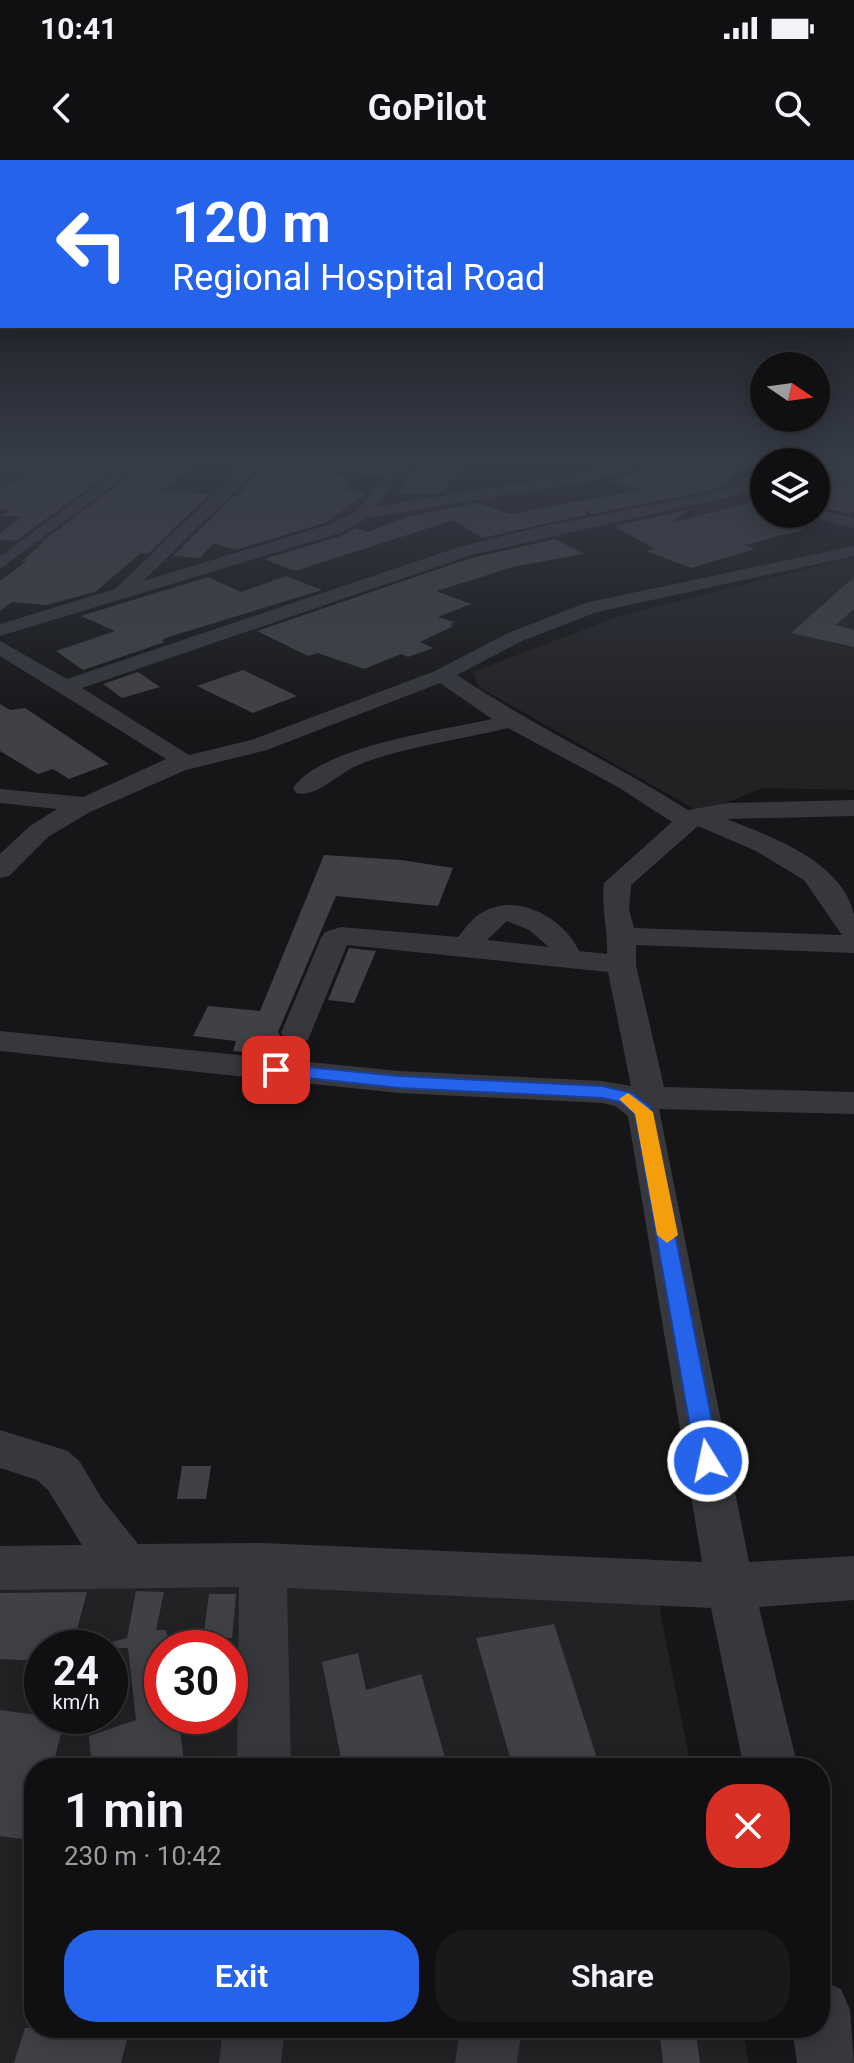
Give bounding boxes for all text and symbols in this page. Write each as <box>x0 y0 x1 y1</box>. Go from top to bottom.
text: 10:41 <box>40 11 117 46</box>
icon: back <box>40 86 84 130</box>
icon: search <box>770 86 814 130</box>
text: GoPilot <box>367 87 487 129</box>
text: 120 m <box>172 190 331 256</box>
icon: left <box>40 192 144 296</box>
text: Regional Hospital Road <box>172 257 545 299</box>
north arrow <box>750 352 830 432</box>
map controls <box>750 352 830 528</box>
button: layers <box>750 448 830 528</box>
pin <box>242 1036 310 1104</box>
icon: arrive <box>254 1048 298 1092</box>
position arrow <box>666 1419 750 1503</box>
speed limit sign: 30 <box>144 1630 248 1734</box>
text: 24 <box>53 1648 99 1695</box>
text: km/h <box>53 1690 99 1714</box>
text: 1 min <box>64 1782 184 1839</box>
button: close <box>706 1784 790 1868</box>
text: 230 m · 10:42 <box>64 1841 222 1871</box>
button: Exit <box>64 1930 419 2022</box>
button: Share <box>435 1930 790 2022</box>

